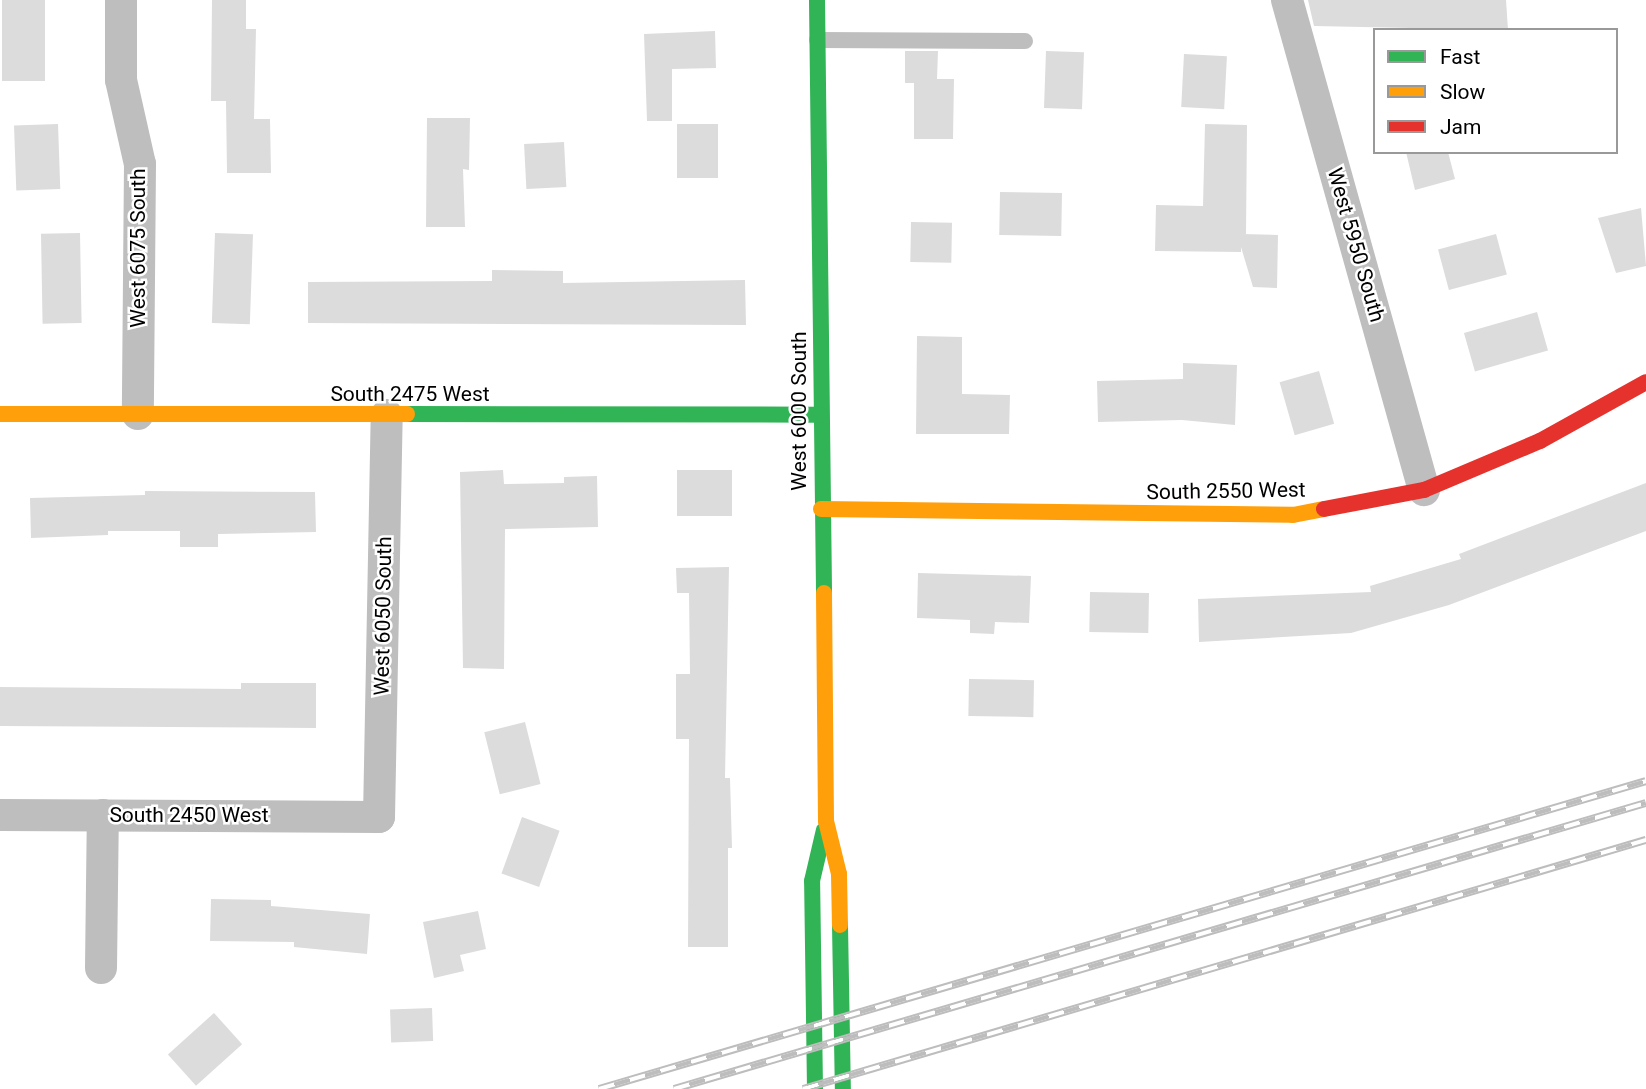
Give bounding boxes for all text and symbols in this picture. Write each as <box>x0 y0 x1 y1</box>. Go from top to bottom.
legend <box>1373 28 1618 154</box>
text: Fast <box>1440 45 1480 69</box>
text: Slow <box>1440 80 1485 104</box>
text: Jam <box>1440 115 1481 139</box>
street label: West 5950 South <box>1322 165 1390 325</box>
street label: West 6075 South <box>125 168 151 328</box>
street label: West 6000 South <box>786 331 812 491</box>
street label: South 2475 West <box>330 381 490 407</box>
street label: South 2550 West <box>1146 477 1306 505</box>
street label: West 6050 South <box>369 536 397 696</box>
street label: South 2450 West <box>109 802 269 828</box>

